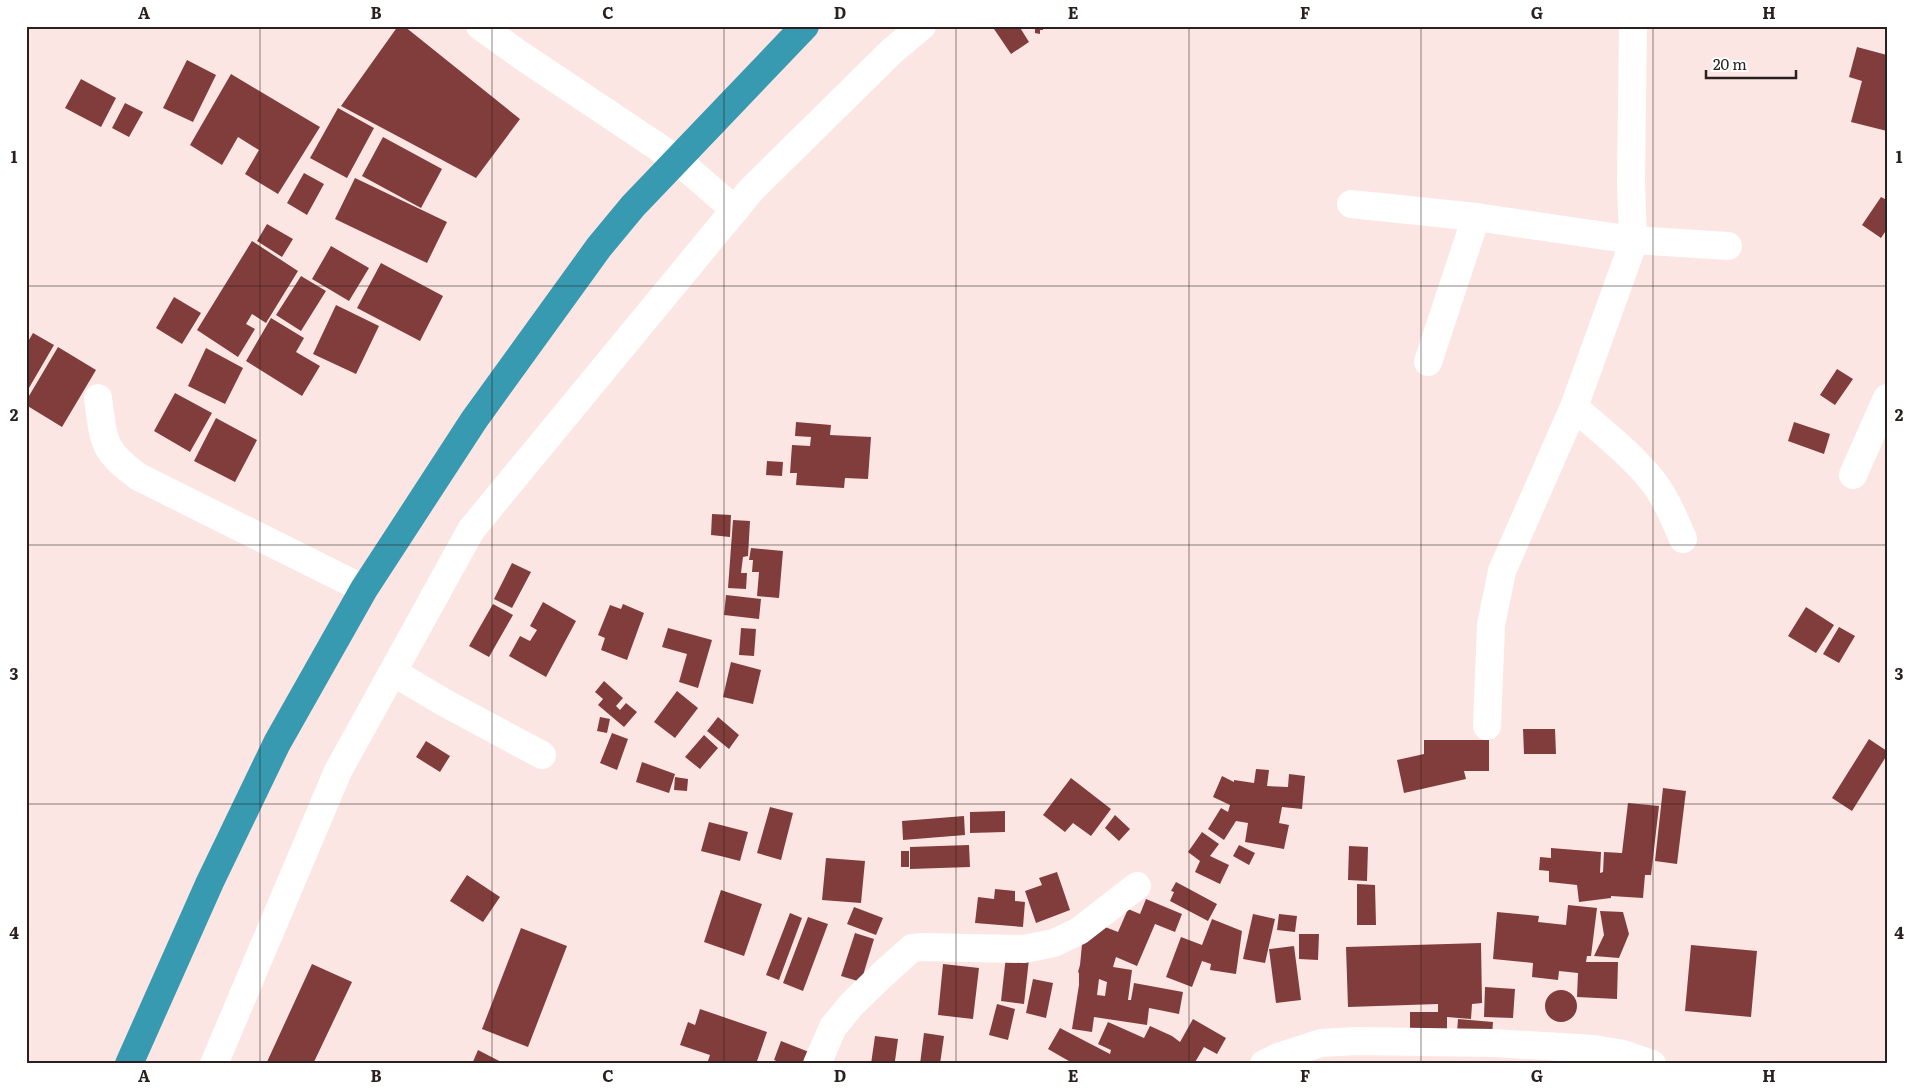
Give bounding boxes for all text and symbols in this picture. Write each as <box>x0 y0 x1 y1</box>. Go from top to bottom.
text: A <box>138 0 150 24</box>
text: B <box>370 0 382 24</box>
text: C <box>602 0 614 24</box>
text: D <box>834 0 846 24</box>
text: E <box>1068 0 1079 24</box>
text: F <box>1300 0 1310 24</box>
text: G <box>1531 0 1543 24</box>
text: H <box>1762 0 1776 24</box>
scale bar <box>1706 48 1796 80</box>
text: 20 m <box>1713 52 1747 75</box>
text: 1 <box>11 144 18 168</box>
text: 1 <box>1896 144 1903 168</box>
text: 2 <box>10 402 19 426</box>
text: 2 <box>1895 402 1904 426</box>
text: 3 <box>10 661 19 685</box>
text: 3 <box>1895 661 1904 685</box>
text: 4 <box>9 920 19 944</box>
text: 4 <box>1894 920 1904 944</box>
text: A <box>138 1063 150 1087</box>
text: B <box>370 1063 382 1087</box>
text: C <box>602 1063 614 1087</box>
text: D <box>834 1063 846 1087</box>
text: E <box>1068 1063 1079 1087</box>
text: F <box>1300 1063 1310 1087</box>
text: G <box>1531 1063 1543 1087</box>
text: H <box>1762 1063 1776 1087</box>

